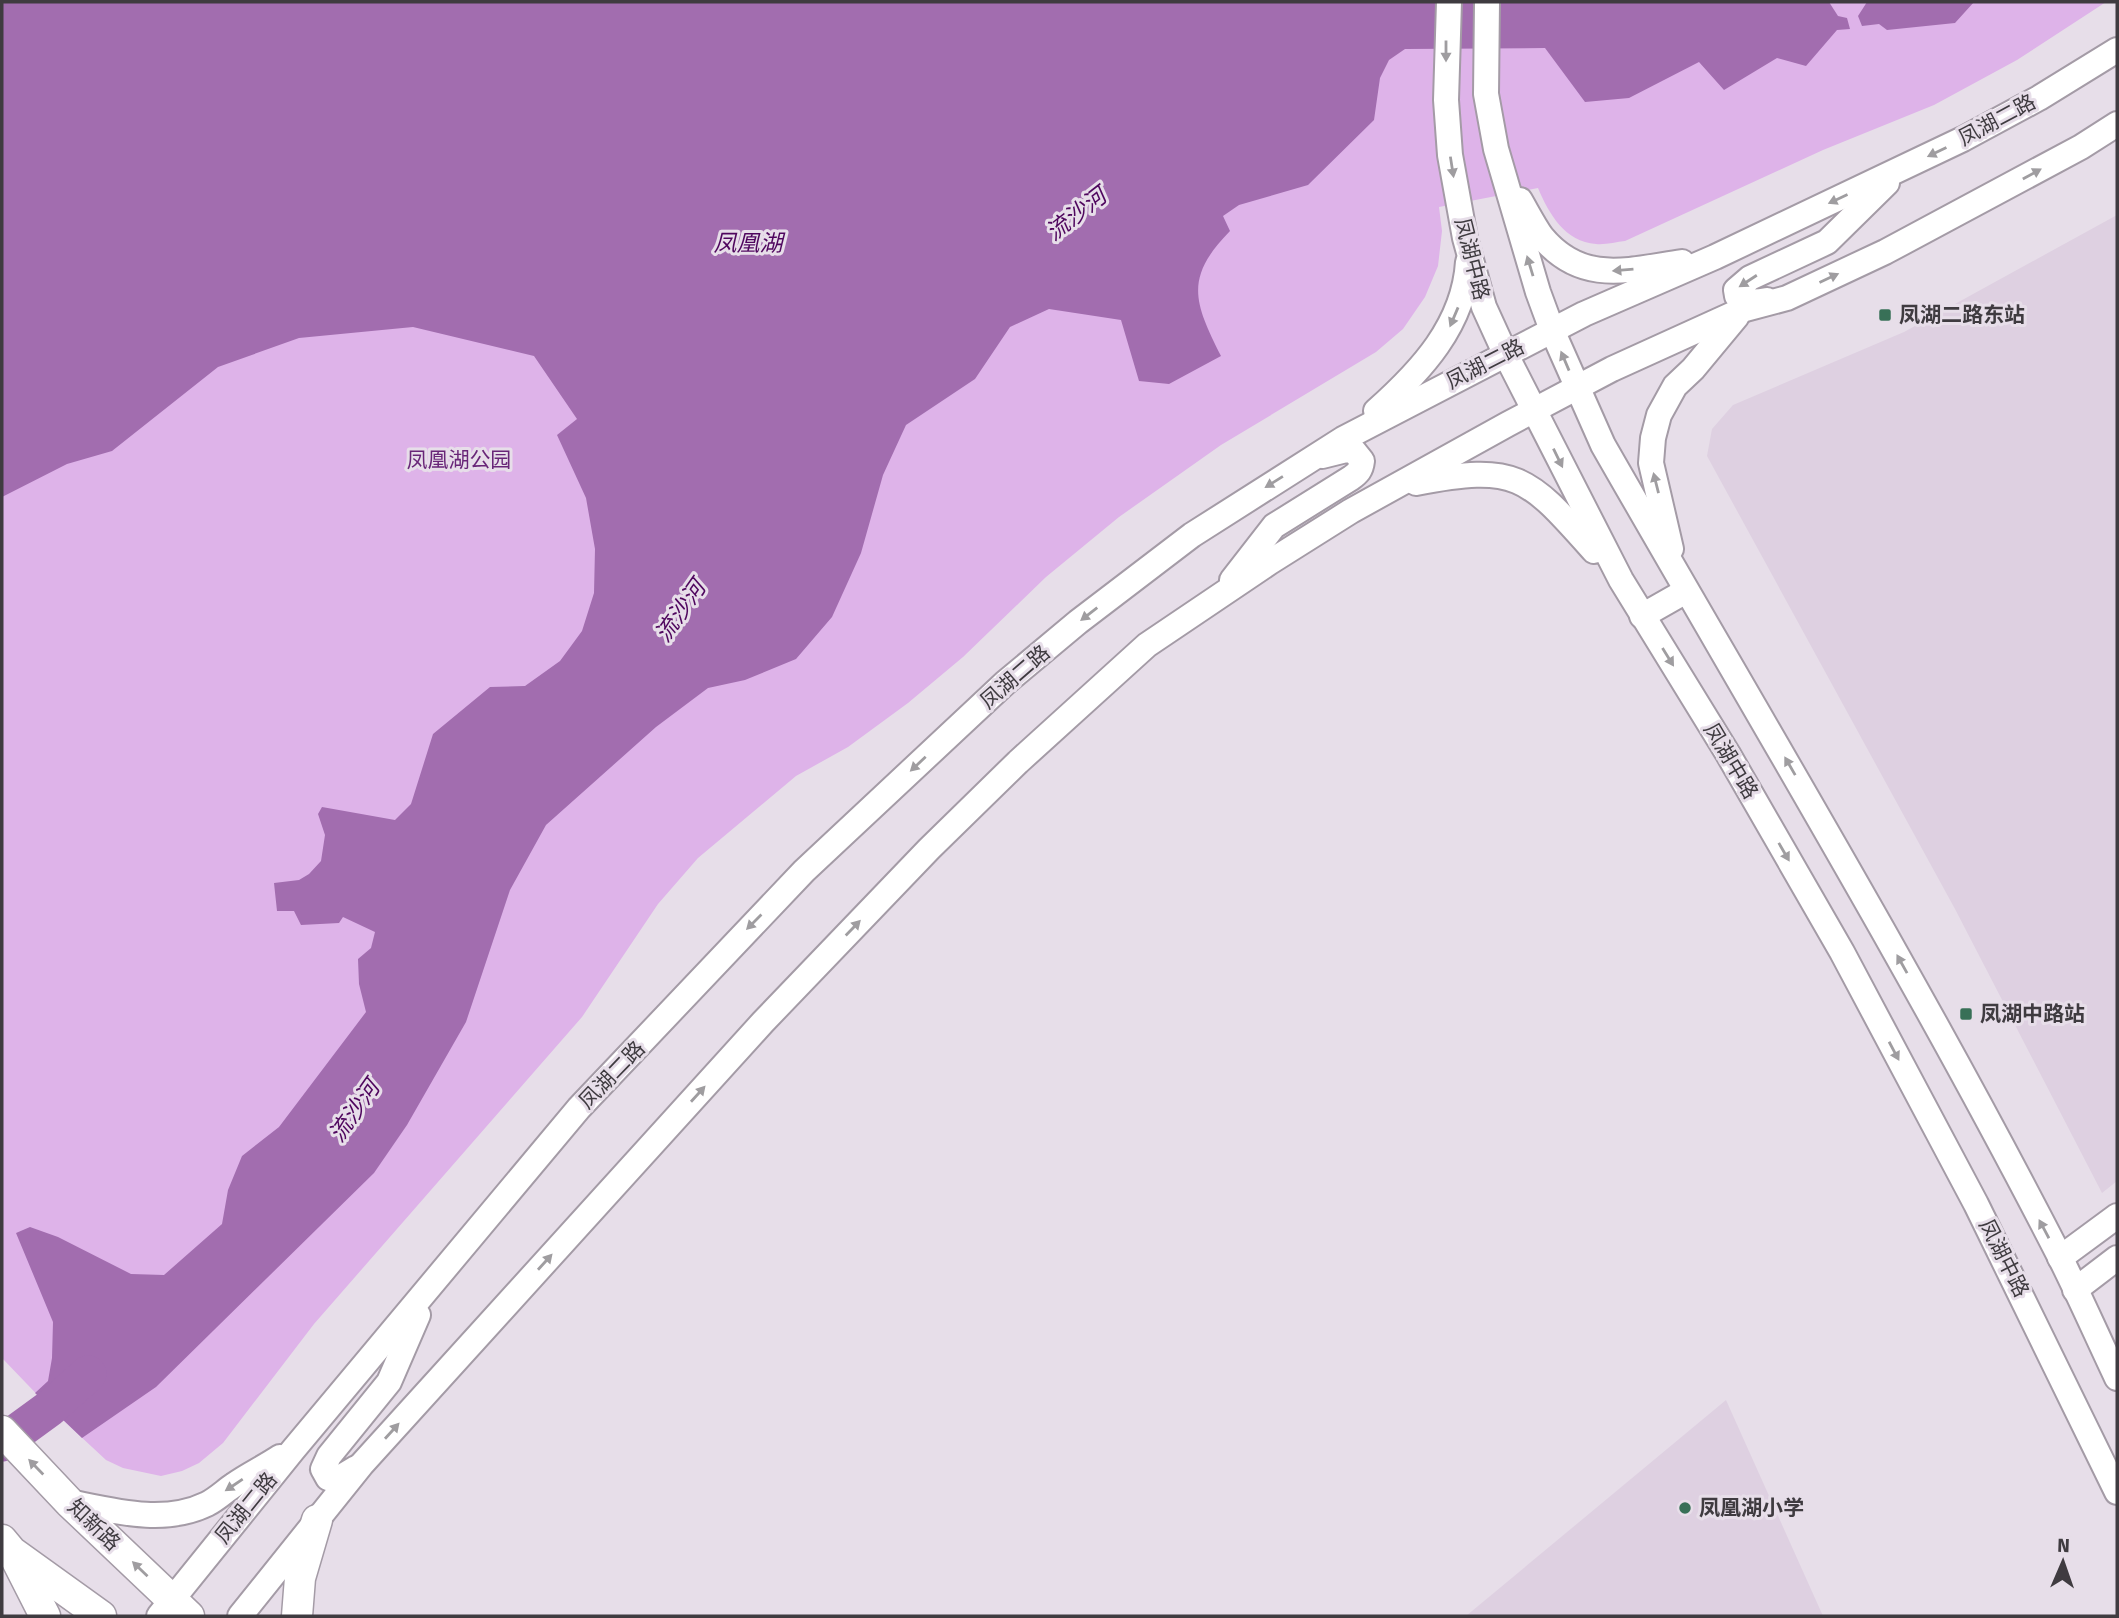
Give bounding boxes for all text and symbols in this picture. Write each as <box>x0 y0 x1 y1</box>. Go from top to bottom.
one-way arrow <box>1440 40 1452 62</box>
street label: 凤湖二路 <box>1954 89 2040 151</box>
one-way arrow <box>1927 146 1947 157</box>
one-way arrow <box>1447 157 1458 179</box>
one-way arrow <box>2022 169 2042 181</box>
water label: 流沙河 <box>1040 179 1115 246</box>
one-way arrow <box>1828 193 1849 204</box>
street label: 凤湖中路 <box>1449 215 1495 303</box>
water label: 凤凰湖 <box>714 229 786 257</box>
one-way arrow <box>1524 255 1534 276</box>
one-way arrow <box>1612 265 1634 276</box>
one-way arrow <box>1819 272 1839 284</box>
one-way arrow <box>1738 274 1758 287</box>
place label: 凤湖二路东站 <box>1899 302 2025 328</box>
one-way arrow <box>1448 306 1459 327</box>
marker: 凤湖二路东站 <box>1877 307 1893 323</box>
street label: 凤湖二路 <box>1442 333 1528 395</box>
one-way arrow <box>1559 351 1570 372</box>
park label: 凤凰湖公园 <box>407 447 512 473</box>
one-way arrow <box>1552 448 1563 468</box>
one-way arrow <box>1650 471 1661 493</box>
one-way arrow <box>1264 475 1283 488</box>
water label: 流沙河 <box>649 571 714 647</box>
one-way arrow <box>1080 606 1098 621</box>
street label: 凤湖二路 <box>975 640 1055 714</box>
one-way arrow <box>1661 647 1674 666</box>
street label: 凤湖中路 <box>1698 718 1764 804</box>
one-way arrow <box>910 756 927 772</box>
one-way arrow <box>1784 756 1796 775</box>
one-way arrow <box>1778 842 1790 862</box>
one-way arrow <box>746 913 763 929</box>
one-way arrow <box>845 920 861 937</box>
one-way arrow <box>1896 954 1908 973</box>
place label: 凤湖中路站 <box>1980 1001 2085 1027</box>
marker: 凤湖中路站 <box>1958 1006 1974 1022</box>
street label: 凤湖二路 <box>573 1036 651 1114</box>
one-way arrow <box>1889 1041 1900 1061</box>
water label: 流沙河 <box>323 1071 388 1147</box>
one-way arrow <box>689 1086 705 1103</box>
street label: 凤湖中路 <box>1973 1215 2035 1301</box>
one-way arrow <box>2039 1219 2050 1239</box>
one-way arrow <box>536 1254 552 1271</box>
one-way arrow <box>384 1422 400 1440</box>
one-way arrow <box>28 1459 44 1476</box>
street label: 凤湖二路 <box>209 1467 283 1549</box>
one-way arrow <box>225 1478 243 1492</box>
street label: 知新路 <box>62 1494 126 1556</box>
place label: 凤凰湖小学 <box>1699 1495 1804 1521</box>
marker: 凤凰湖小学 <box>1677 1500 1693 1516</box>
north arrow <box>2028 1527 2098 1597</box>
text: N <box>2057 1534 2070 1557</box>
one-way arrow <box>132 1561 149 1577</box>

